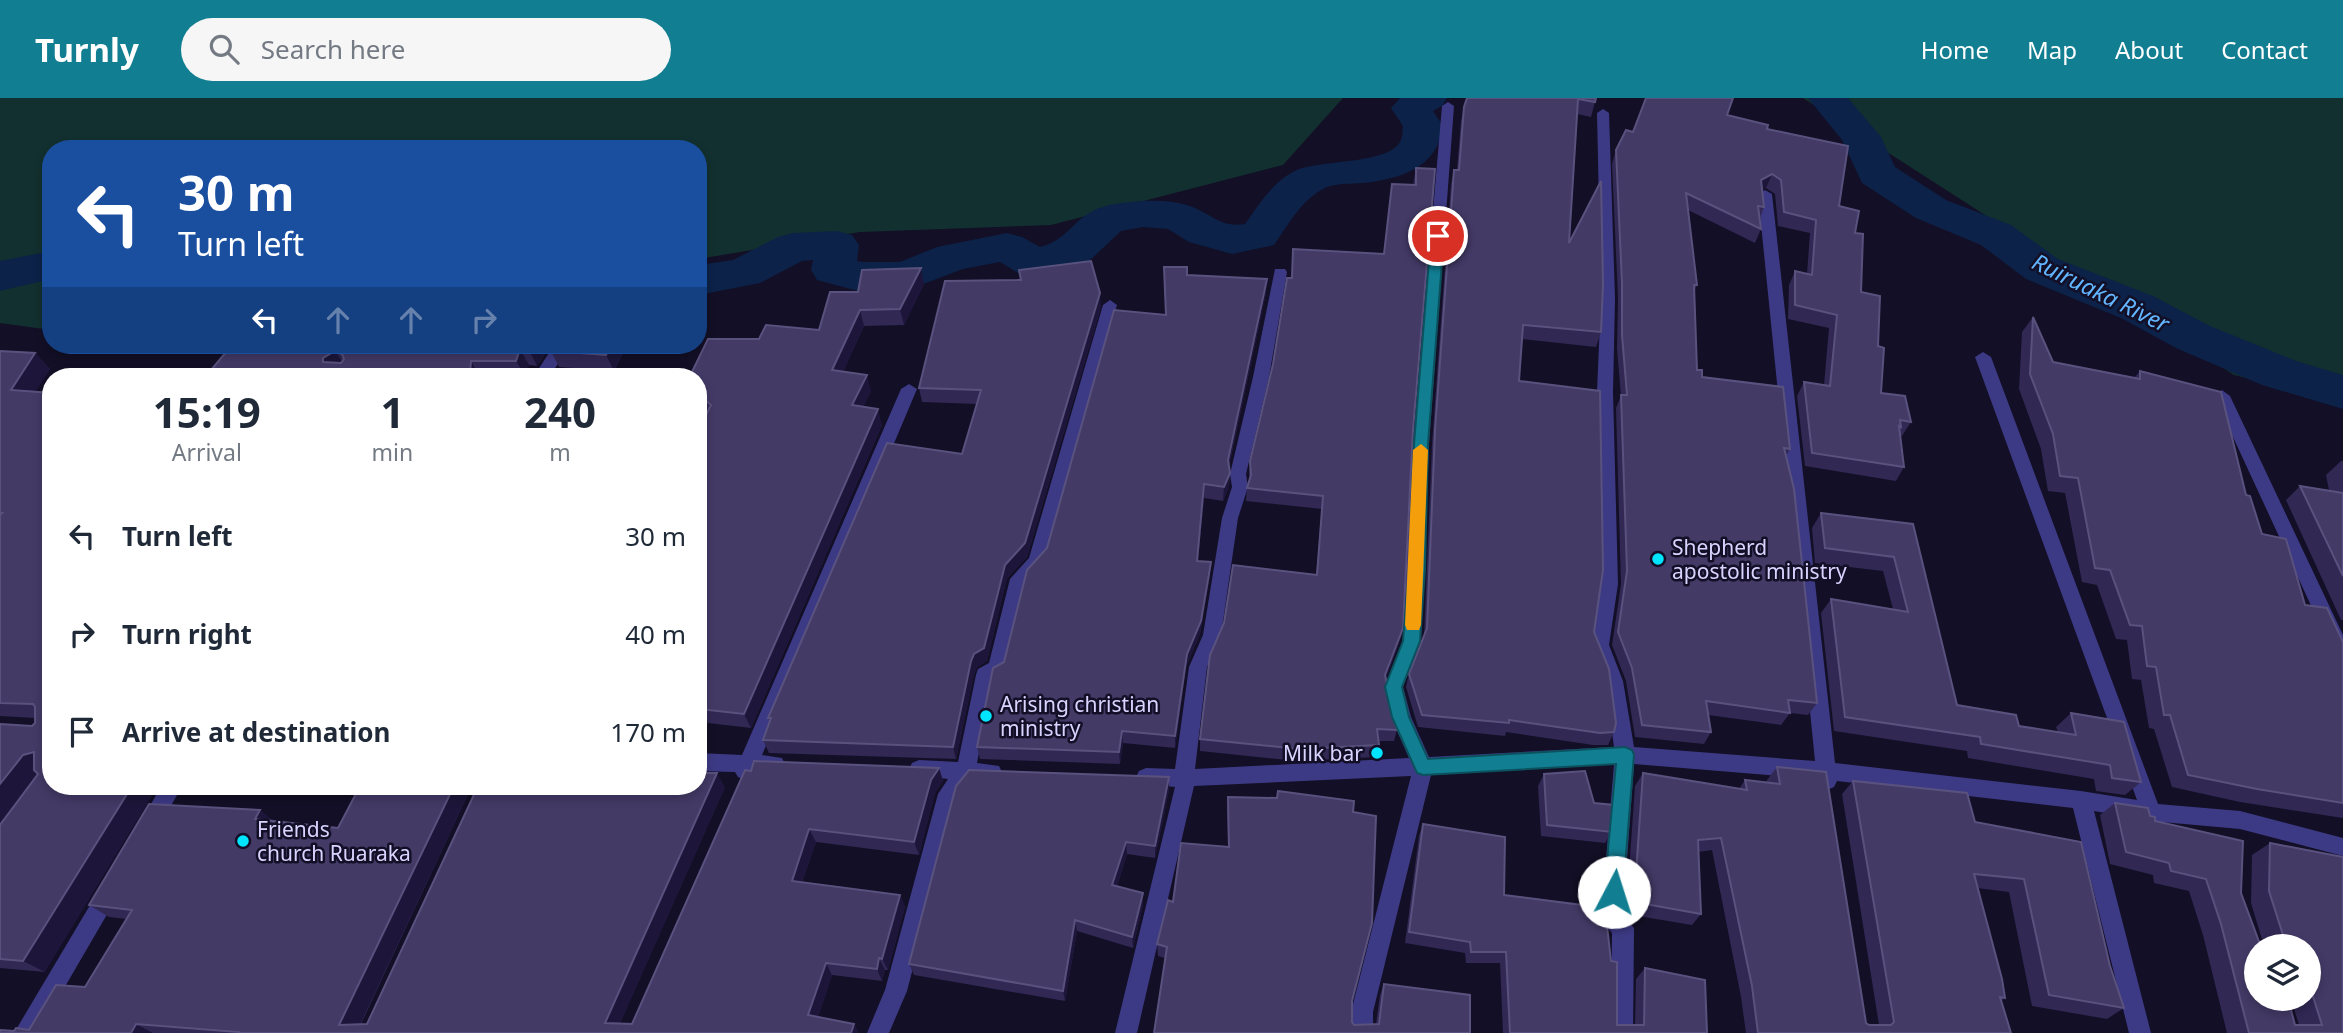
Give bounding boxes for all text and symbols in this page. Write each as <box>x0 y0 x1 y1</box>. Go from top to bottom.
search box <box>181 18 671 81</box>
text: Turnly <box>35 27 139 72</box>
icon: search <box>205 30 243 68</box>
text: Search here <box>261 31 405 67</box>
text: Home <box>1921 33 1989 66</box>
text: Map <box>2027 33 2077 66</box>
text: About <box>2115 33 2183 66</box>
text: Contact <box>2221 33 2308 66</box>
text: 30 m <box>178 159 295 225</box>
icon: left <box>63 168 154 259</box>
pin <box>1408 206 1468 266</box>
icon: arrive <box>1419 217 1457 255</box>
text: Turn left <box>178 222 304 265</box>
water label: Ruiruaka River <box>2027 245 2176 339</box>
icon: left <box>246 301 284 339</box>
icon: ahead <box>319 301 357 339</box>
icon: ahead <box>392 301 430 339</box>
icon: right <box>465 301 503 339</box>
text: 15:19 <box>153 383 261 440</box>
text: 1 <box>380 383 404 440</box>
text: 240 <box>524 383 596 440</box>
text: Arrival <box>172 436 242 468</box>
text: min <box>372 436 413 468</box>
text: m <box>549 436 571 468</box>
icon: left <box>63 517 101 555</box>
text: Turn left <box>122 518 233 554</box>
text: 30 m <box>625 518 686 554</box>
place label: Shepherd apostolic ministry <box>1672 533 1847 585</box>
marker: Shepherd apostolic ministry <box>1650 551 1666 567</box>
icon: right <box>63 615 101 653</box>
text: Turn right <box>122 616 252 652</box>
text: 40 m <box>625 616 686 652</box>
place label: Arising christian ministry <box>1000 690 1159 742</box>
marker: Arising christian ministry <box>978 708 994 724</box>
icon: arrive <box>63 713 101 751</box>
text: Arrive at destination <box>122 714 391 750</box>
text: 170 m <box>610 714 686 750</box>
place label: Milk bar <box>1283 739 1363 767</box>
marker: Milk bar <box>1369 745 1385 761</box>
place label: Friends church Ruaraka <box>257 815 411 867</box>
marker: Friends church Ruaraka <box>235 833 251 849</box>
position arrow <box>1577 855 1651 929</box>
map controls <box>2244 934 2321 1011</box>
button: layers <box>2244 934 2321 1011</box>

